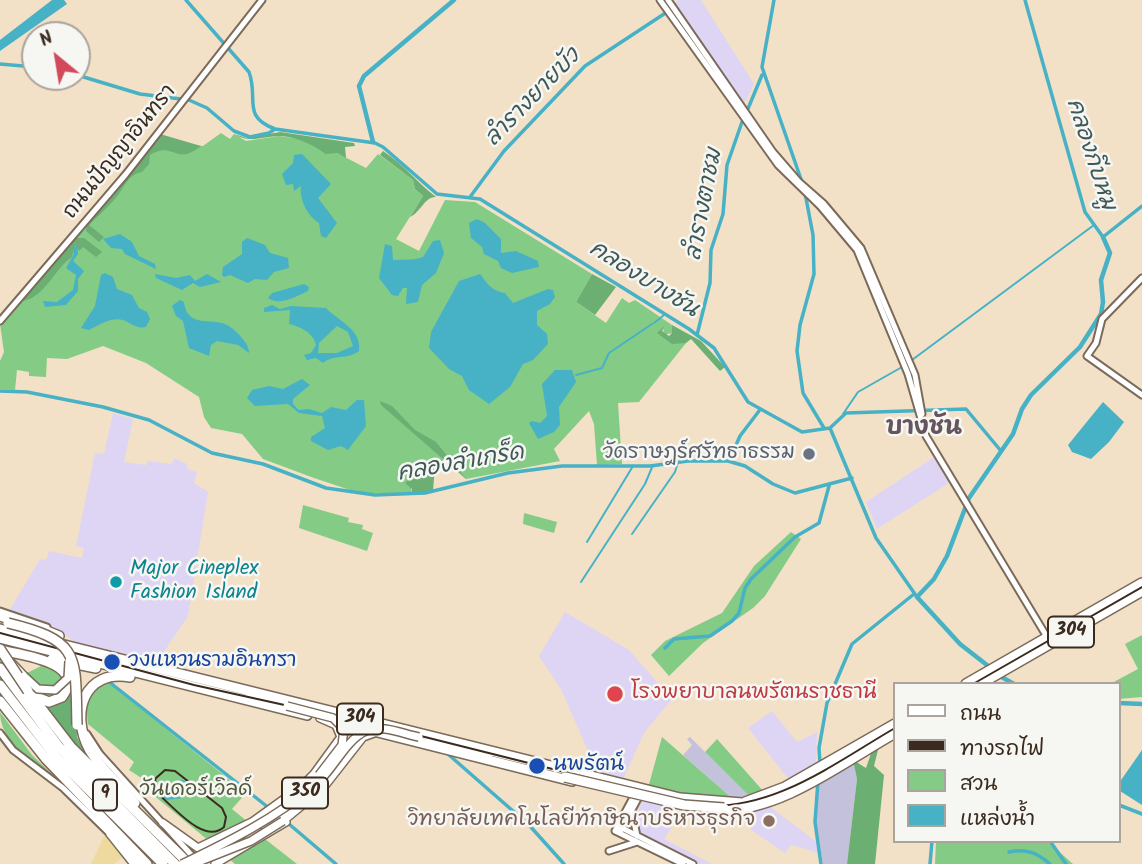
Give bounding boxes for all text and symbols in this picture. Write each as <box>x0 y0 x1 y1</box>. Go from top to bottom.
north arrow <box>21 21 91 91</box>
text: N <box>34 24 59 56</box>
water label: ลำรางยายบัว <box>481 44 587 154</box>
street label: ถนนปัญญาอินทรา <box>59 81 183 225</box>
water label: คลองกีบหมู <box>1058 96 1120 214</box>
water label: ลำรางตาชม <box>682 147 730 263</box>
water label: คลองบางชัน <box>583 237 703 325</box>
district label: บางชัน <box>886 416 962 444</box>
water label: คลองลำเกร็ด <box>396 440 526 490</box>
place label: วัดราษฎร์ศรัทธาธรรม <box>603 441 795 467</box>
marker: วัดราษฎร์ศรัทธาธรรม <box>801 446 817 462</box>
place label: Major Cineplex Fashion Island <box>130 557 258 607</box>
marker: Major Cineplex Fashion Island <box>108 574 124 590</box>
road number: 304 <box>1048 617 1094 648</box>
place label: วงแหวนรามอินทรา <box>128 649 297 675</box>
marker: วงแหวนรามอินทรา <box>102 652 122 672</box>
place label: โรงพยาบาลนพรัตนราชธานี <box>631 681 877 707</box>
legend <box>894 682 1121 843</box>
marker: โรงพยาบาลนพรัตนราชธานี <box>605 684 625 704</box>
text: ถนน <box>960 698 1001 731</box>
road number: 304 <box>337 704 383 734</box>
text: ทางรถไฟ <box>960 733 1045 766</box>
place label: นพรัตน์ <box>553 753 624 779</box>
marker: นพรัตน์ <box>527 756 547 776</box>
text: สวน <box>960 768 997 801</box>
park label: วันเดอร์เวิลด์ <box>140 778 252 804</box>
road number: 350 <box>282 778 328 808</box>
road number: 9 <box>93 780 117 810</box>
text: แหล่งน้ำ <box>960 803 1035 836</box>
place label: วิทยาลัยเทคโนโลยีทักษิณาบริหารธุรกิจ <box>408 808 755 834</box>
marker: วิทยาลัยเทคโนโลยีทักษิณาบริหารธุรกิจ <box>761 813 777 829</box>

